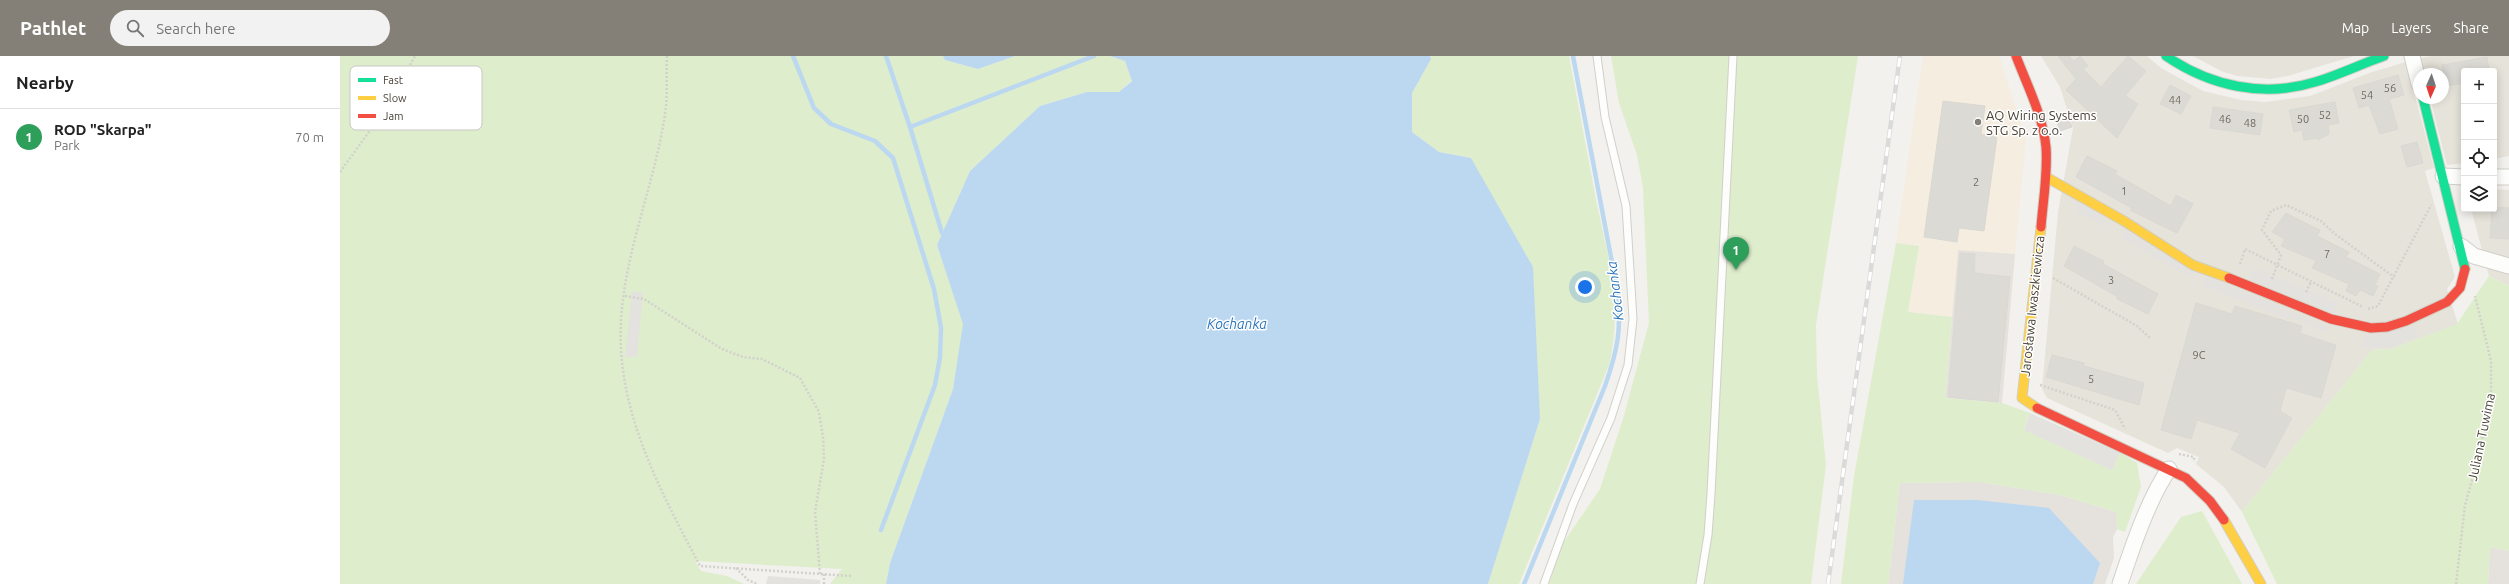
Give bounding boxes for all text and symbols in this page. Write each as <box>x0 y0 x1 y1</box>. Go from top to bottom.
search box <box>110 10 390 46</box>
text: Pathlet <box>20 17 86 39</box>
icon: search <box>124 17 146 39</box>
text: Search here <box>156 20 236 37</box>
text: Map <box>2342 20 2369 36</box>
text: Layers <box>2391 20 2431 36</box>
text: Share <box>2453 20 2489 36</box>
legend <box>350 66 482 130</box>
north arrow <box>2413 68 2449 104</box>
map controls <box>2461 68 2497 212</box>
button: + <box>2461 68 2497 104</box>
text: Nearby <box>16 73 74 92</box>
text: Fast <box>383 74 404 86</box>
house number: 56 <box>2384 82 2396 94</box>
house number: 54 <box>2361 89 2373 101</box>
text: Slow <box>383 92 407 104</box>
house number: 44 <box>2169 94 2181 106</box>
button: − <box>2461 104 2497 140</box>
place label: AQ Wiring Systems STG Sp. z o.o. <box>1986 108 2097 137</box>
house number: 52 <box>2319 109 2331 121</box>
text: Jam <box>383 110 404 122</box>
house number: 46 <box>2219 113 2231 125</box>
house number: 50 <box>2297 113 2309 125</box>
marker: AQ Wiring Systems STG Sp. z o.o. <box>1973 117 1983 127</box>
house number: 48 <box>2244 117 2256 129</box>
text: ROD "Skarpa" <box>54 121 151 138</box>
text: 1 <box>25 130 33 144</box>
text: 70 m <box>295 130 324 144</box>
text: Park <box>54 138 80 152</box>
button: locate <box>2461 140 2497 176</box>
house number: 2 <box>1973 176 1979 188</box>
button: layers <box>2461 176 2497 212</box>
house number: 1 <box>2121 185 2127 197</box>
street label: Jarosława Iwaszkiewicza <box>2018 235 2046 377</box>
pin: 1 <box>1723 237 1749 270</box>
house number: 7 <box>2324 248 2330 260</box>
water label: Kochanka <box>1603 260 1627 322</box>
house number: 3 <box>2108 274 2114 286</box>
your location <box>1575 277 1595 297</box>
water label: Kochanka <box>1207 316 1267 332</box>
house number: 9C <box>2193 349 2206 361</box>
house number: 5 <box>2088 373 2094 385</box>
street label: Juliana Tuwima <box>2465 392 2497 482</box>

